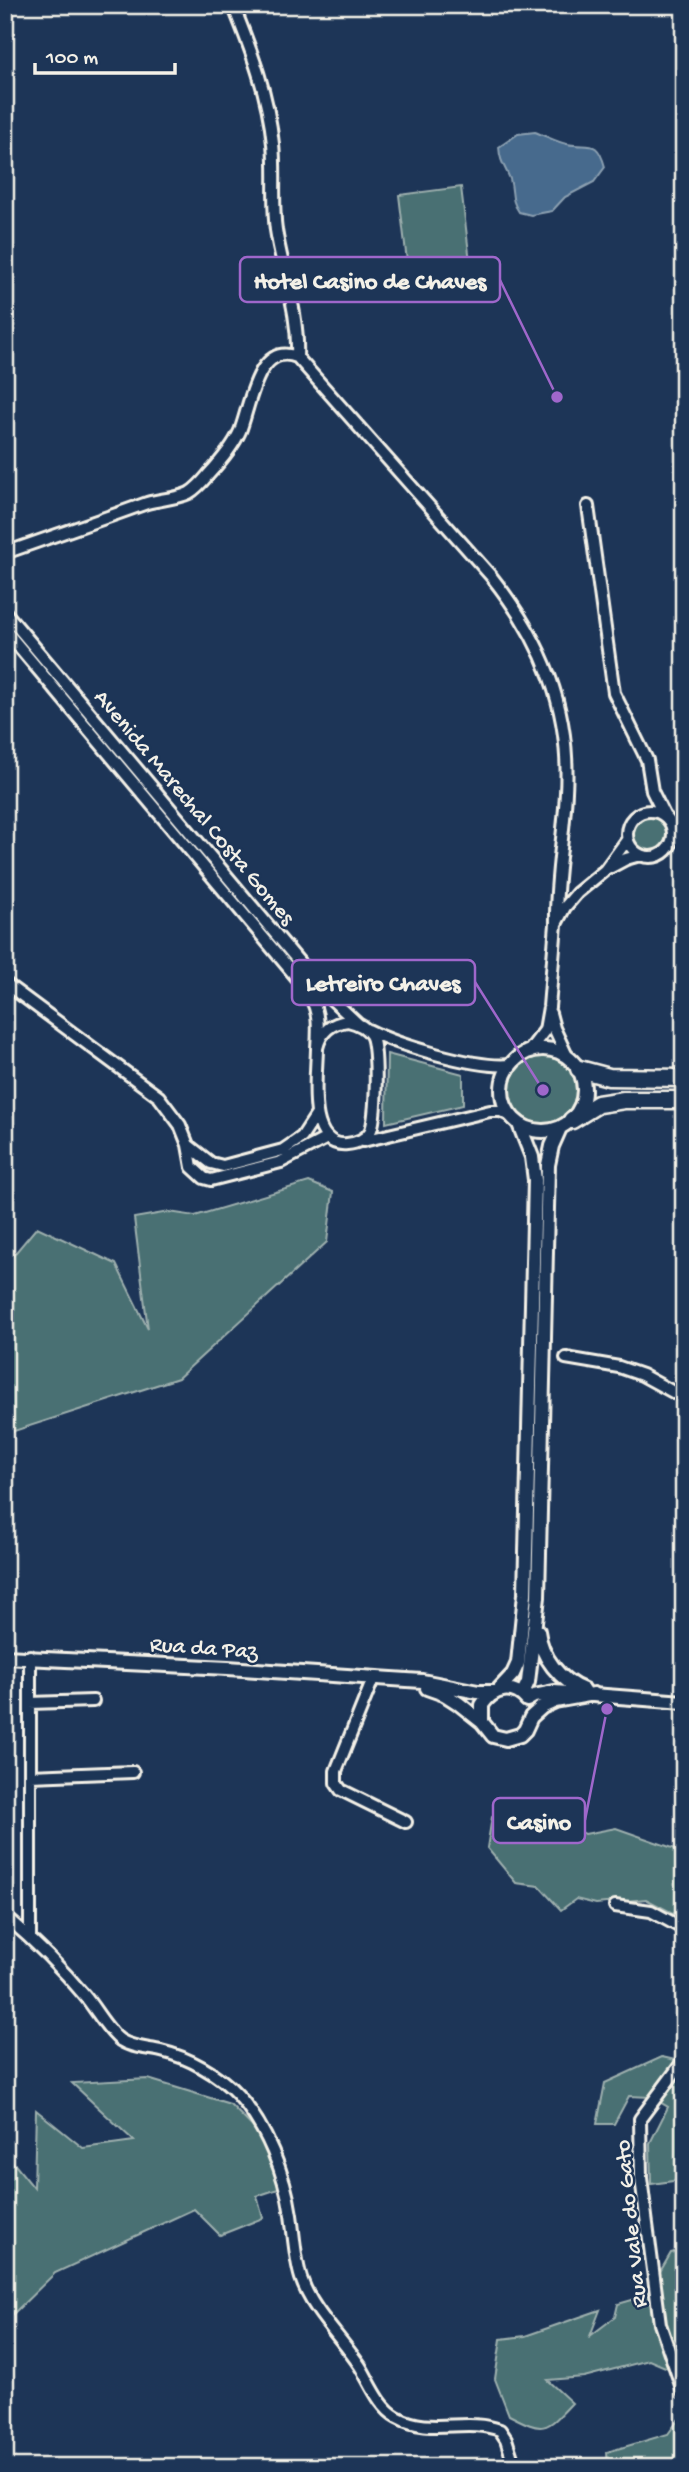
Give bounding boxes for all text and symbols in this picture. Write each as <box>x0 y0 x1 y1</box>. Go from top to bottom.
scale bar <box>35 32 175 76</box>
text: 100 m <box>45 47 98 72</box>
callout: Hotel Casino de Chaves <box>240 257 500 302</box>
text: Hotel Casino de Chaves <box>254 269 487 298</box>
street label: Avenida Marechal Costa Gomes <box>87 685 300 932</box>
callout: Letreiro Chaves <box>292 960 475 1005</box>
text: Letreiro Chaves <box>306 971 462 1000</box>
street label: Rua da Paz <box>149 1632 260 1667</box>
callout: Casino <box>493 1798 585 1843</box>
text: Casino <box>507 1810 572 1839</box>
street label: Rua Vale do Gato <box>610 2138 655 2309</box>

